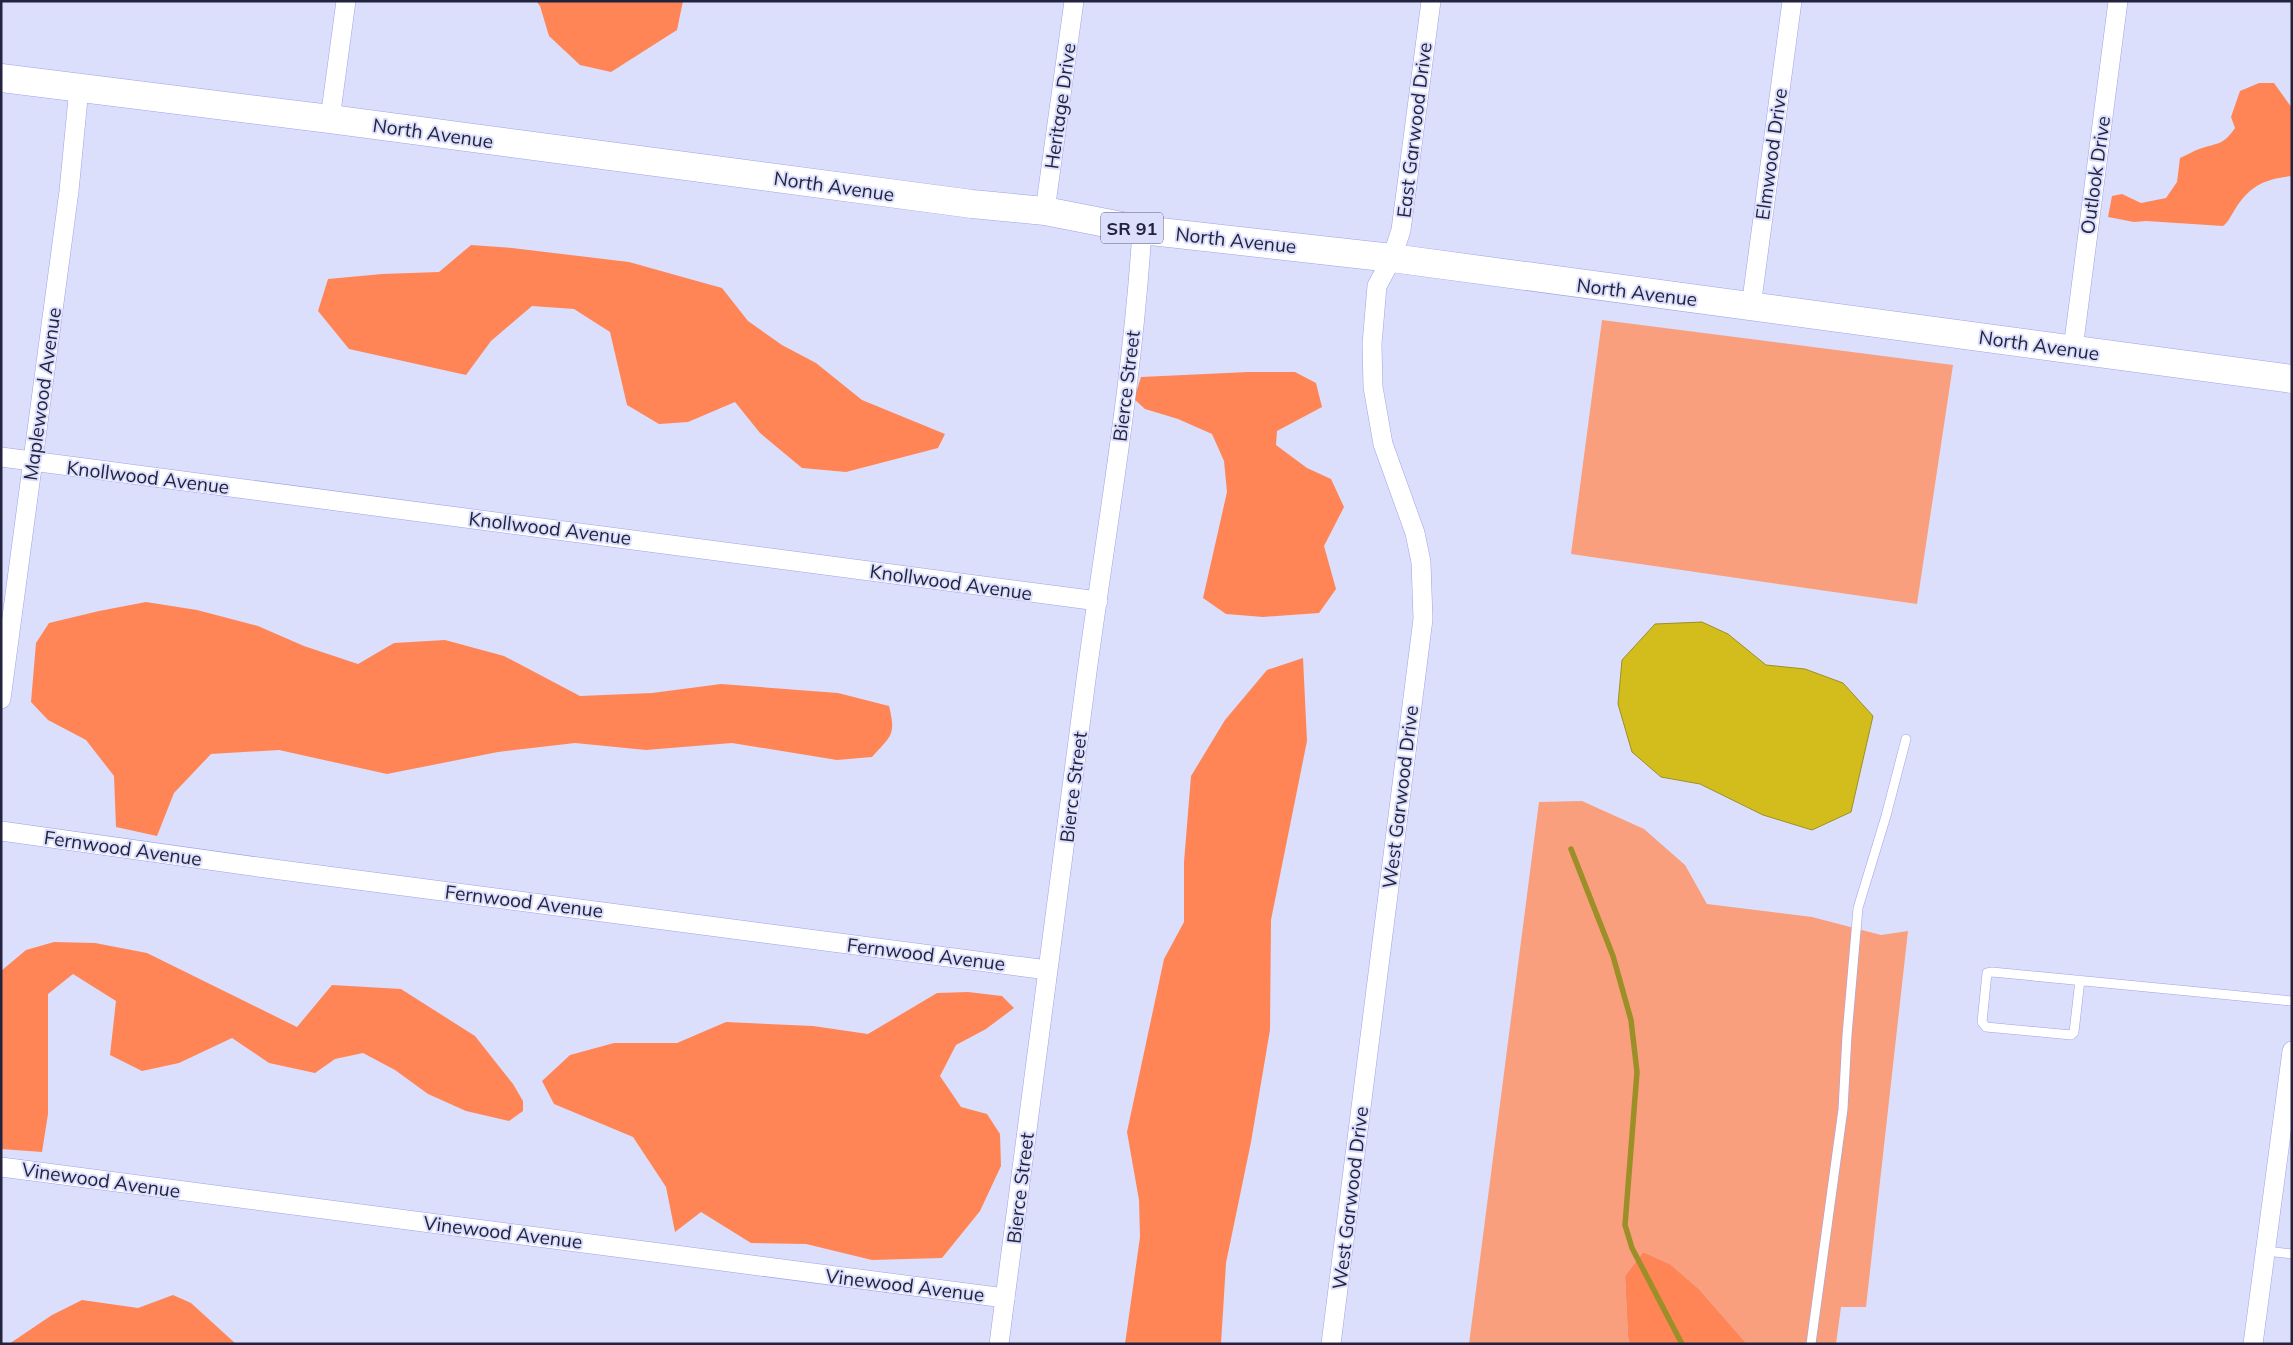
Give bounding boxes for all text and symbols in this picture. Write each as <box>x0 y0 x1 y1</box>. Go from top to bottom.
street label: Heritage Drive <box>1039 41 1081 171</box>
street label: East Garwood Drive <box>1391 41 1437 219</box>
street label: Elmwood Drive <box>1750 87 1792 221</box>
street label: North Avenue <box>371 113 495 153</box>
street label: Outlook Drive <box>2075 114 2115 236</box>
street label: North Avenue <box>772 166 896 206</box>
road number: SR 91 <box>1101 212 1163 244</box>
street label: North Avenue <box>1174 222 1298 258</box>
street label: North Avenue <box>1575 273 1699 311</box>
street label: Maplewood Avenue <box>18 306 66 482</box>
street label: North Avenue <box>1977 325 2101 365</box>
street label: Bierce Street <box>1107 329 1145 443</box>
street label: Knollwood Avenue <box>65 455 231 499</box>
street label: Knollwood Avenue <box>467 506 633 550</box>
street label: Knollwood Avenue <box>868 559 1034 605</box>
street label: West Garwood Drive <box>1377 704 1423 890</box>
street label: Bierce Street <box>1054 730 1092 844</box>
street label: Fernwood Avenue <box>43 825 203 871</box>
street label: Fernwood Avenue <box>444 879 604 923</box>
street label: Fernwood Avenue <box>846 932 1006 976</box>
street label: West Garwood Drive <box>1327 1105 1373 1291</box>
street label: Bierce Street <box>1001 1131 1039 1245</box>
street label: Vinewood Avenue <box>20 1157 182 1203</box>
street label: Vinewood Avenue <box>422 1210 584 1254</box>
street label: Vinewood Avenue <box>824 1263 986 1307</box>

